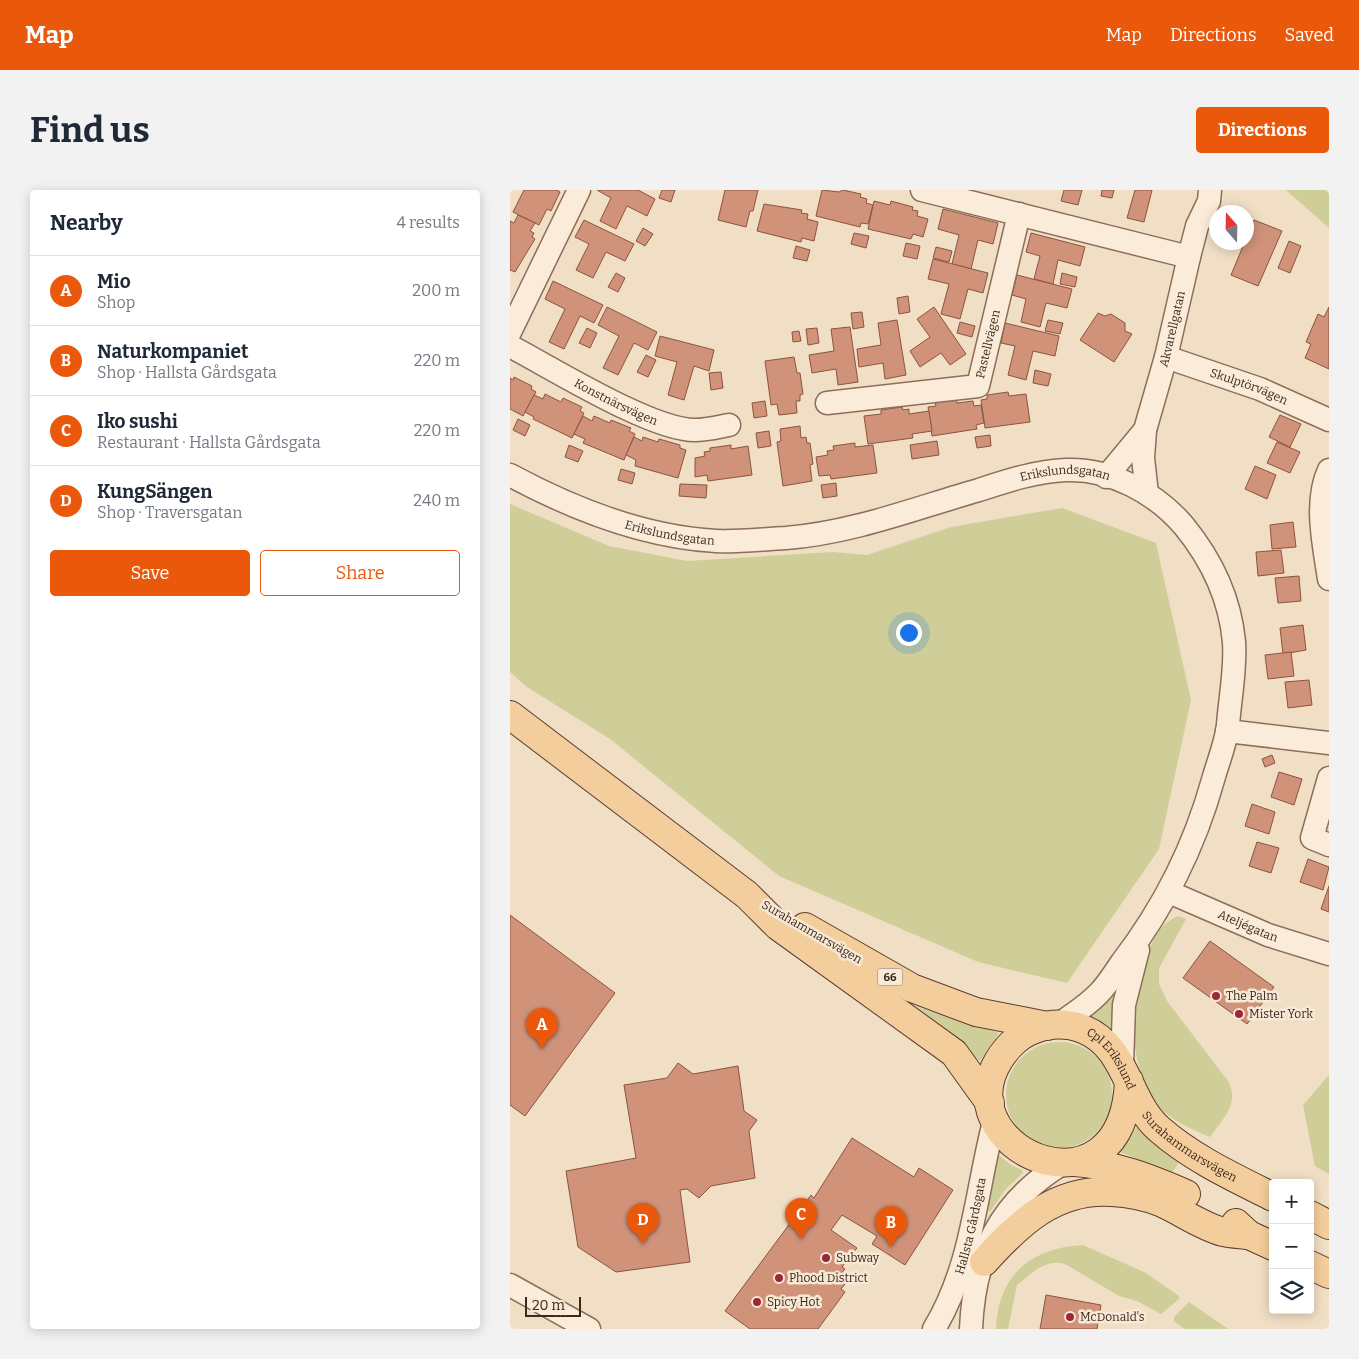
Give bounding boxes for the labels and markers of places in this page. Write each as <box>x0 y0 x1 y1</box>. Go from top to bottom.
place label: The Palm <box>1226 989 1278 1003</box>
marker: The Palm <box>1210 990 1222 1002</box>
place label: Mister York <box>1249 1007 1313 1021</box>
pin: A <box>526 1008 558 1049</box>
marker: Mister York <box>1233 1008 1245 1020</box>
pin: C <box>785 1198 817 1239</box>
pin: D <box>627 1203 659 1244</box>
pin: B <box>875 1206 907 1247</box>
place label: Subway <box>836 1251 880 1265</box>
marker: Subway <box>820 1252 832 1264</box>
place label: Phood District <box>789 1271 869 1285</box>
marker: Phood District <box>773 1272 785 1284</box>
place label: Spicy Hot <box>767 1295 821 1309</box>
marker: Spicy Hot <box>751 1296 763 1308</box>
place label: McDonald's <box>1080 1310 1145 1324</box>
marker: McDonald's <box>1064 1311 1076 1323</box>

